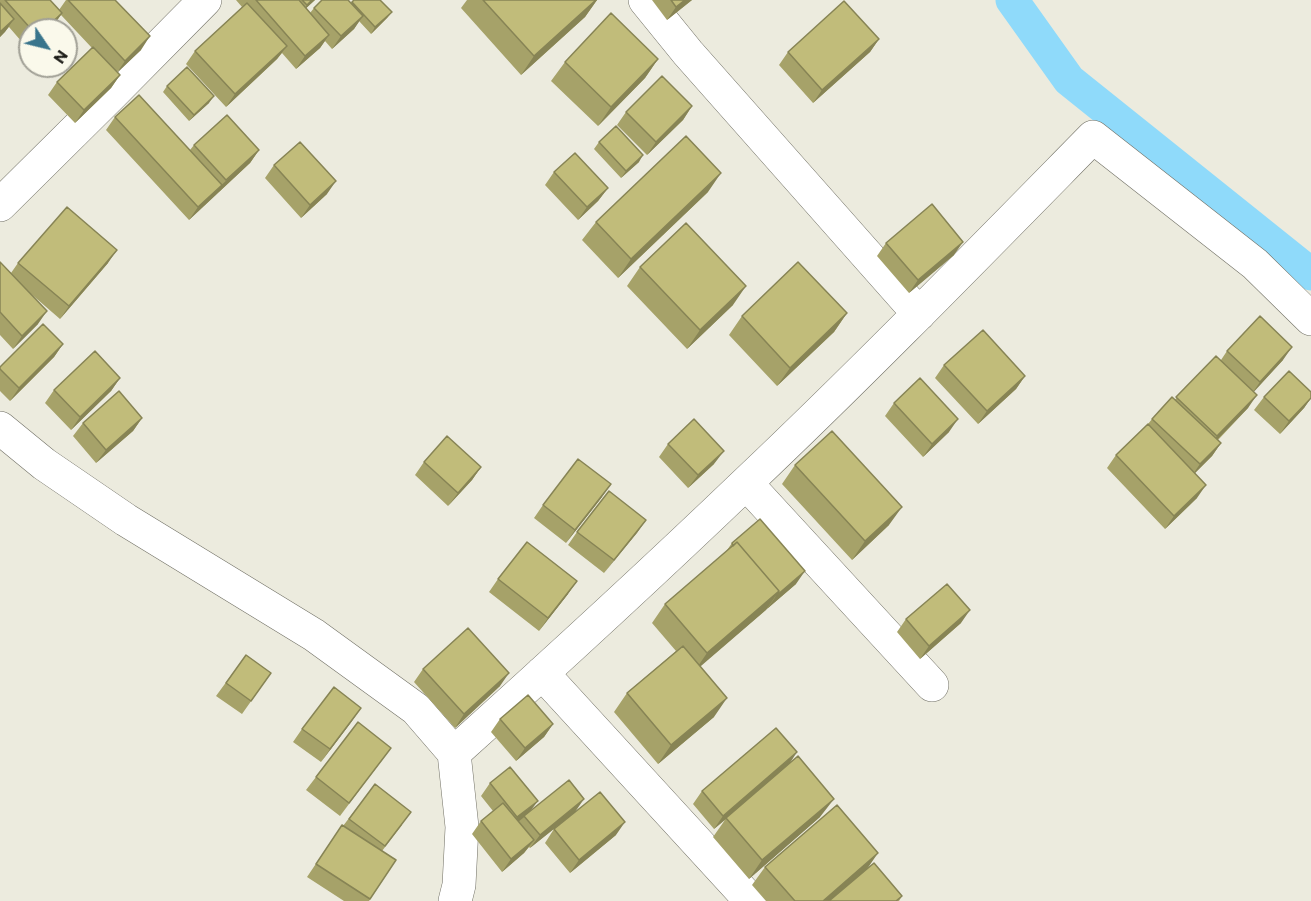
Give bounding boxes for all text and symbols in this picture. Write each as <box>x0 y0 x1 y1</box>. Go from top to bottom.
north arrow <box>18 18 78 78</box>
text: N <box>50 47 73 68</box>

